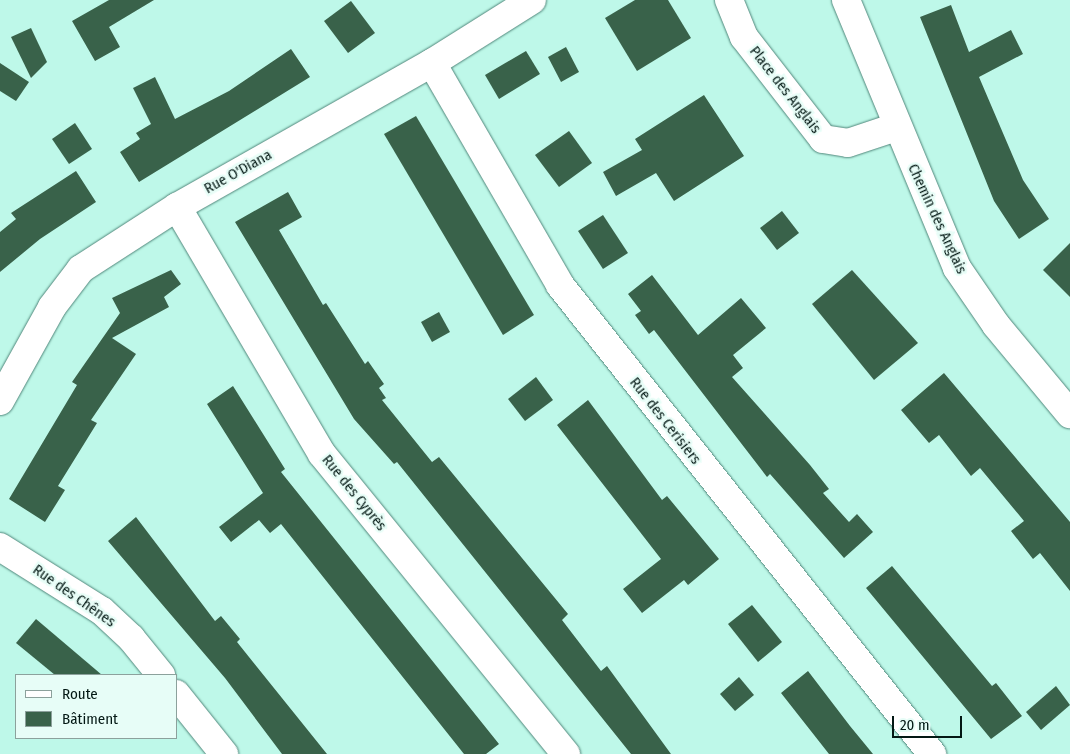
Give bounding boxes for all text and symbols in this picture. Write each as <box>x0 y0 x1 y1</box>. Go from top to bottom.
street label: Place des Anglais <box>745 43 825 137</box>
street label: Rue O'Diana <box>201 146 275 198</box>
street label: Chemin des Anglais <box>904 161 970 277</box>
street label: Rue des Cerisiers <box>626 374 704 468</box>
street label: Rue des Cyprès <box>318 451 390 535</box>
street label: Rue des Chênes <box>29 561 119 631</box>
legend <box>15 674 178 739</box>
text: Route <box>62 685 98 703</box>
scale bar <box>895 706 965 738</box>
text: Bâtiment <box>62 710 118 728</box>
text: 20 m <box>900 716 930 734</box>

